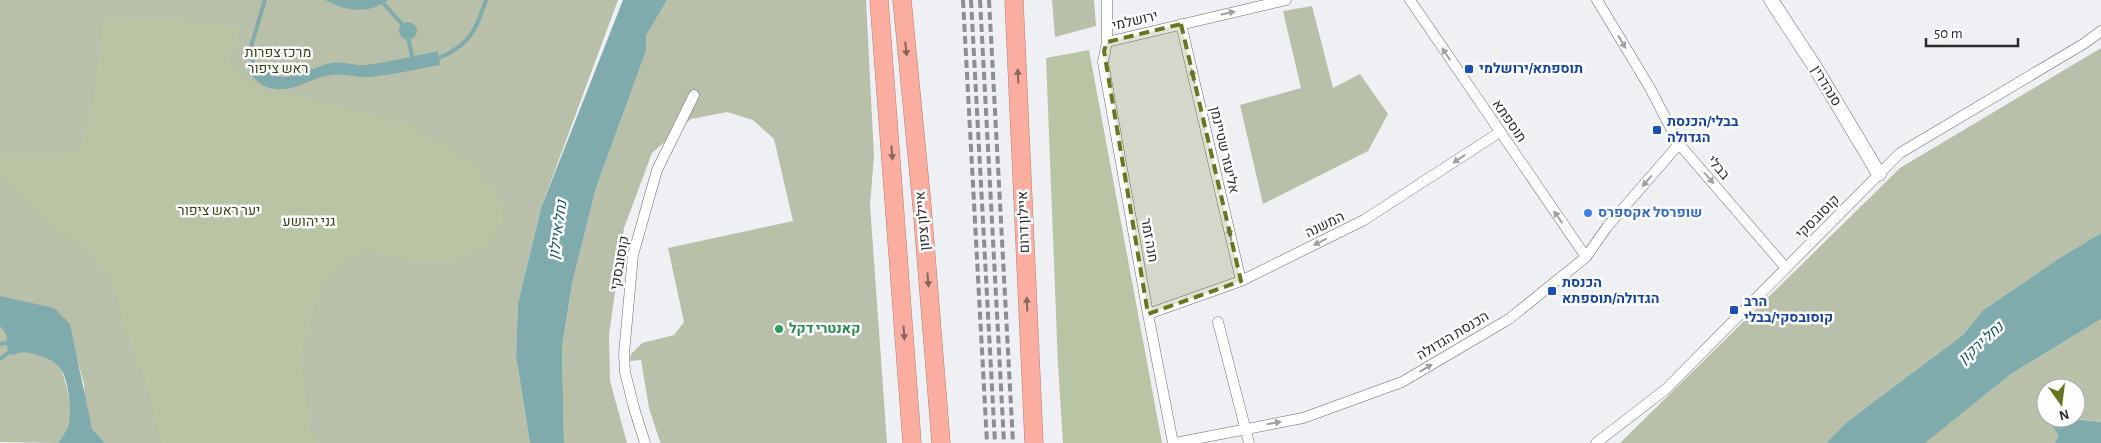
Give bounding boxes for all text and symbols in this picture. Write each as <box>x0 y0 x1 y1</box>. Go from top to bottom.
street label: ירושלמי <box>1111 9 1159 33</box>
one-way arrow <box>1221 9 1236 17</box>
scale bar <box>1926 15 2018 47</box>
text: 50 m <box>1934 26 1963 41</box>
one-way arrow <box>1618 35 1627 48</box>
one-way arrow <box>903 41 911 57</box>
park label: מרכז צפרות ראש ציפור <box>245 46 311 76</box>
one-way arrow <box>1441 47 1451 61</box>
place label: תוספתא/ירושלמי <box>1479 62 1583 76</box>
marker: תוספתא/ירושלמי <box>1463 63 1475 75</box>
street label: סנהדרין <box>1809 63 1843 109</box>
one-way arrow <box>1013 68 1021 84</box>
one-way arrow <box>1189 68 1197 83</box>
street label: תוספתא <box>1489 97 1529 145</box>
street label: אליעזר שטיינמן <box>1207 105 1241 195</box>
place label: בבלי/הכנסת הגדולה <box>1667 115 1739 145</box>
marker: בבלי/הכנסת הגדולה <box>1651 124 1663 136</box>
one-way arrow <box>888 146 896 162</box>
one-way arrow <box>1452 154 1465 164</box>
street label: בבלי <box>1704 154 1732 183</box>
one-way arrow <box>1703 172 1714 185</box>
one-way arrow <box>1641 174 1653 186</box>
street label: איילון צפון <box>913 191 933 251</box>
street label: איילון דרום <box>1016 191 1032 253</box>
street label: קוסובסקי <box>1794 193 1842 241</box>
water label: נחל איילון <box>546 198 571 261</box>
park label: יער ראש ציפור <box>178 204 260 218</box>
place label: שופרסל אקספרס <box>1598 206 1702 220</box>
marker: שופרסל אקספרס <box>1582 207 1594 219</box>
street label: המשנה <box>1303 210 1347 240</box>
one-way arrow <box>1553 210 1563 224</box>
park label: גני יהושע <box>283 215 335 229</box>
street label: חנה זמר <box>1138 217 1160 263</box>
one-way arrow <box>1226 226 1234 241</box>
street label: קוסובסקי <box>608 235 632 291</box>
one-way arrow <box>1312 238 1327 247</box>
one-way arrow <box>924 272 932 288</box>
place label: הכנסת הגדולה/תוספתא <box>1562 276 1660 306</box>
marker: הכנסת הגדולה/תוספתא <box>1546 285 1558 297</box>
place label: הרב קוסובסקי/בבלי <box>1744 295 1833 325</box>
one-way arrow <box>1022 296 1030 312</box>
marker: הרב קוסובסקי/בבלי <box>1728 304 1740 316</box>
street label: הכנסת הגדולה <box>1415 309 1491 363</box>
water label: נחל ירקון <box>1956 318 2008 368</box>
place label: קאנטרי דקל <box>789 322 860 336</box>
marker: קאנטרי דקל <box>773 323 785 335</box>
one-way arrow <box>900 325 908 341</box>
one-way arrow <box>1419 364 1434 372</box>
north arrow <box>2036 378 2086 428</box>
text: N <box>2057 407 2070 423</box>
one-way arrow <box>1266 418 1282 426</box>

